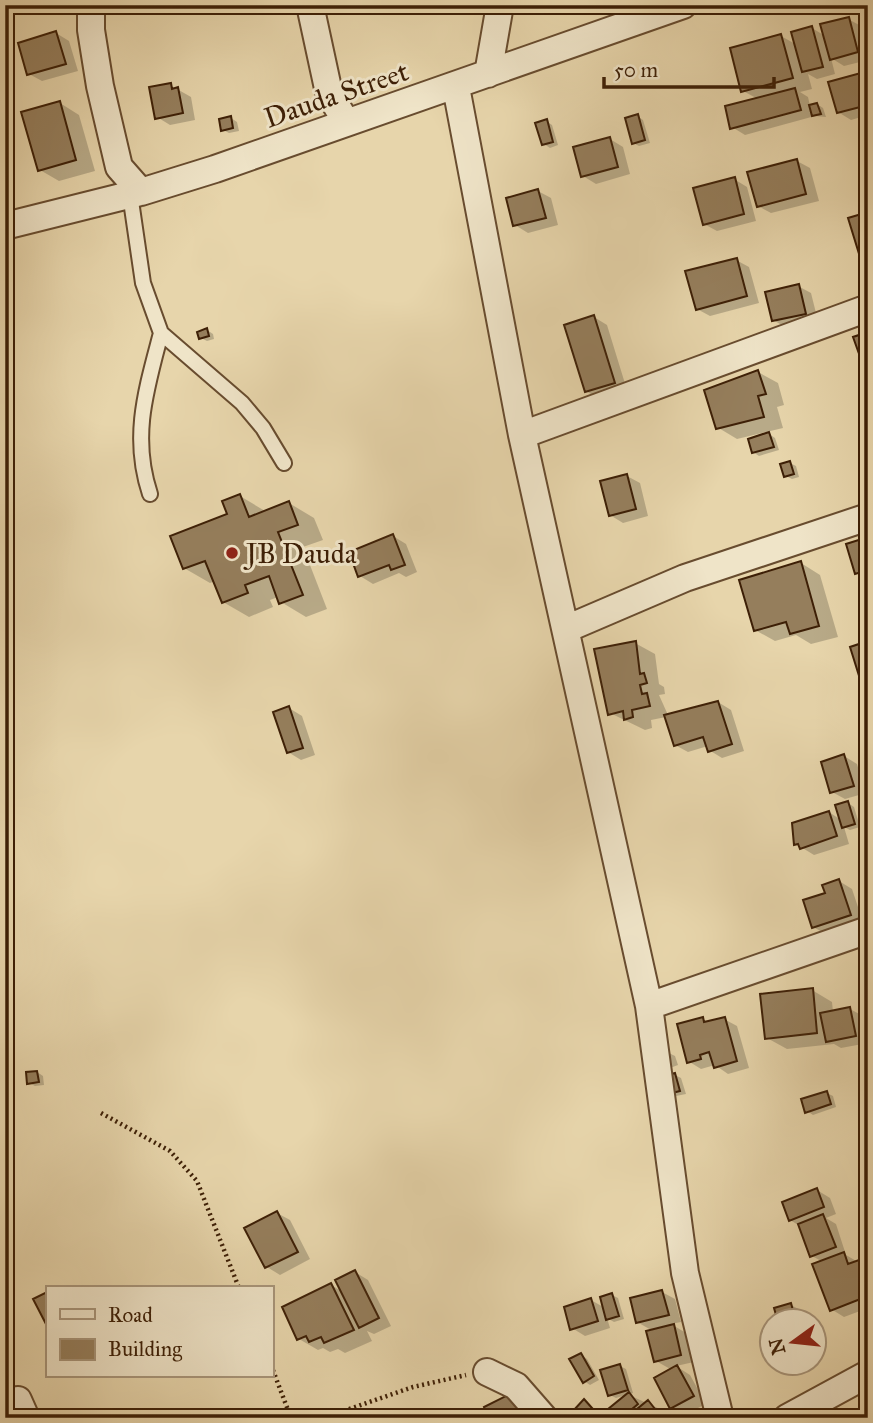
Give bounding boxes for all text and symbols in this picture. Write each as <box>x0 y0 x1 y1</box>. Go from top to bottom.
scale bar <box>604 46 773 90</box>
street label: Dauda Street <box>259 53 413 135</box>
text: 50 m <box>614 57 659 83</box>
place label: JB Dauda <box>243 536 357 571</box>
marker: JB Dauda <box>224 545 240 561</box>
legend <box>46 1286 273 1378</box>
text: Road <box>108 1302 153 1328</box>
north arrow <box>758 1308 828 1378</box>
text: Building <box>108 1336 182 1362</box>
text: N <box>764 1336 790 1357</box>

